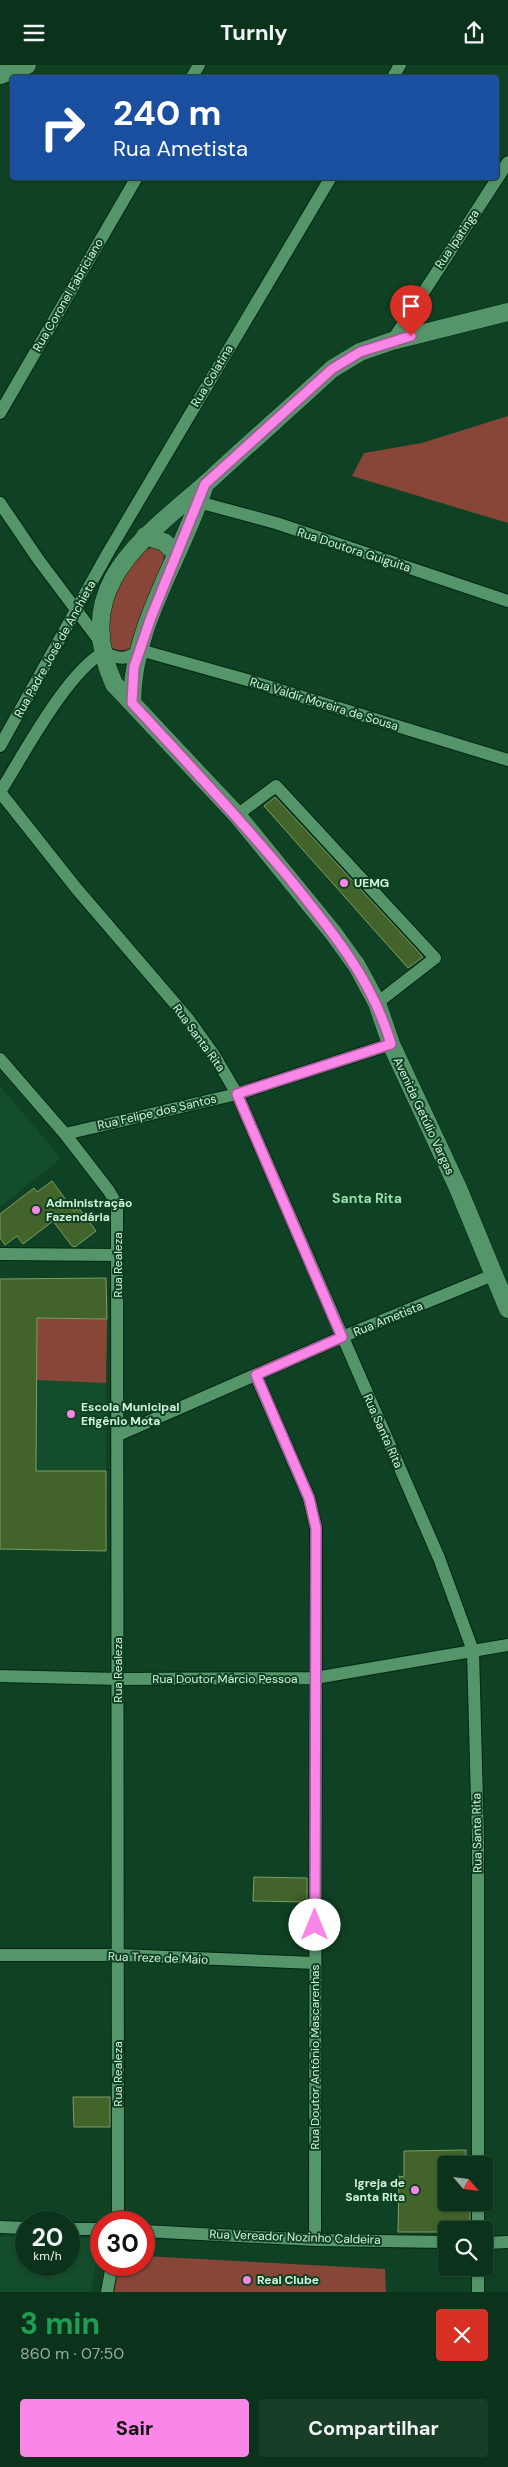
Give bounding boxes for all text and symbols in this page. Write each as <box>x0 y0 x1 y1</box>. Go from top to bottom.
text: Turnly <box>220 18 288 47</box>
icon: menu <box>20 19 48 47</box>
icon: share <box>460 19 488 47</box>
text: 240 m <box>113 90 222 136</box>
icon: right <box>30 95 95 160</box>
text: Rua Ametista <box>113 134 248 163</box>
street label: Rua Ipatinga <box>431 206 483 272</box>
street label: Rua Coronel Fabriciano <box>29 236 107 354</box>
pin <box>390 285 432 336</box>
icon: arrive <box>397 292 425 320</box>
street label: Rua Colatina <box>187 342 237 410</box>
street label: Rua Doutora Guiguita <box>295 524 413 576</box>
street label: Rua Padre José de Anchieta <box>10 577 100 721</box>
street label: Rua Valdir Moreira de Sousa <box>248 674 400 734</box>
place label: UEMG <box>354 875 389 891</box>
marker: UEMG <box>338 877 350 889</box>
street label: Rua Santa Rita <box>169 1001 229 1075</box>
street label: Avenida Getúlio Vargas <box>390 1055 458 1177</box>
street label: Rua Felipe dos Santos <box>96 1091 218 1133</box>
district label: Santa Rita <box>332 1189 402 1207</box>
place label: Administração Fazendária <box>46 1195 132 1225</box>
marker: Administração Fazendária <box>30 1204 42 1216</box>
street label: Rua Realeza <box>110 1232 126 1298</box>
street label: Rua Ametista <box>351 1298 425 1340</box>
street label: Rua Santa Rita <box>359 1391 407 1471</box>
place label: Escola Municipal Efigênio Mota <box>81 1399 179 1429</box>
marker: Escola Municipal Efigênio Mota <box>65 1408 77 1420</box>
street label: Rua Realeza <box>110 1637 126 1703</box>
street label: Rua Doutor Márcio Pessoa <box>152 1671 298 1687</box>
street label: Rua Santa Rita <box>468 1793 486 1873</box>
position arrow <box>288 1898 340 1950</box>
street label: Rua Treze de Maio <box>108 1948 208 1968</box>
street label: Rua Doutor Antônio Mascarenhas <box>307 1964 323 2150</box>
street label: Rua Realeza <box>110 2041 126 2107</box>
north arrow <box>438 2156 492 2211</box>
map controls <box>438 2156 493 2276</box>
place label: Igreja de Santa Rita <box>345 2175 405 2205</box>
marker: Igreja de Santa Rita <box>409 2184 421 2196</box>
speed limit sign: 30 <box>90 2211 155 2276</box>
text: 20 <box>32 2221 63 2254</box>
button: search <box>438 2221 493 2276</box>
street label: Rua Vereador Nozinho Caldeira <box>209 2226 381 2248</box>
text: km/h <box>33 2248 62 2264</box>
place label: Real Clube <box>257 2272 319 2288</box>
marker: Real Clube <box>241 2274 253 2286</box>
text: 3 min <box>20 2304 100 2343</box>
button: close <box>436 2309 488 2361</box>
text: 860 m · 07:50 <box>20 2343 124 2364</box>
button: Sair <box>20 2399 249 2457</box>
button: Compartilhar <box>259 2399 488 2457</box>

